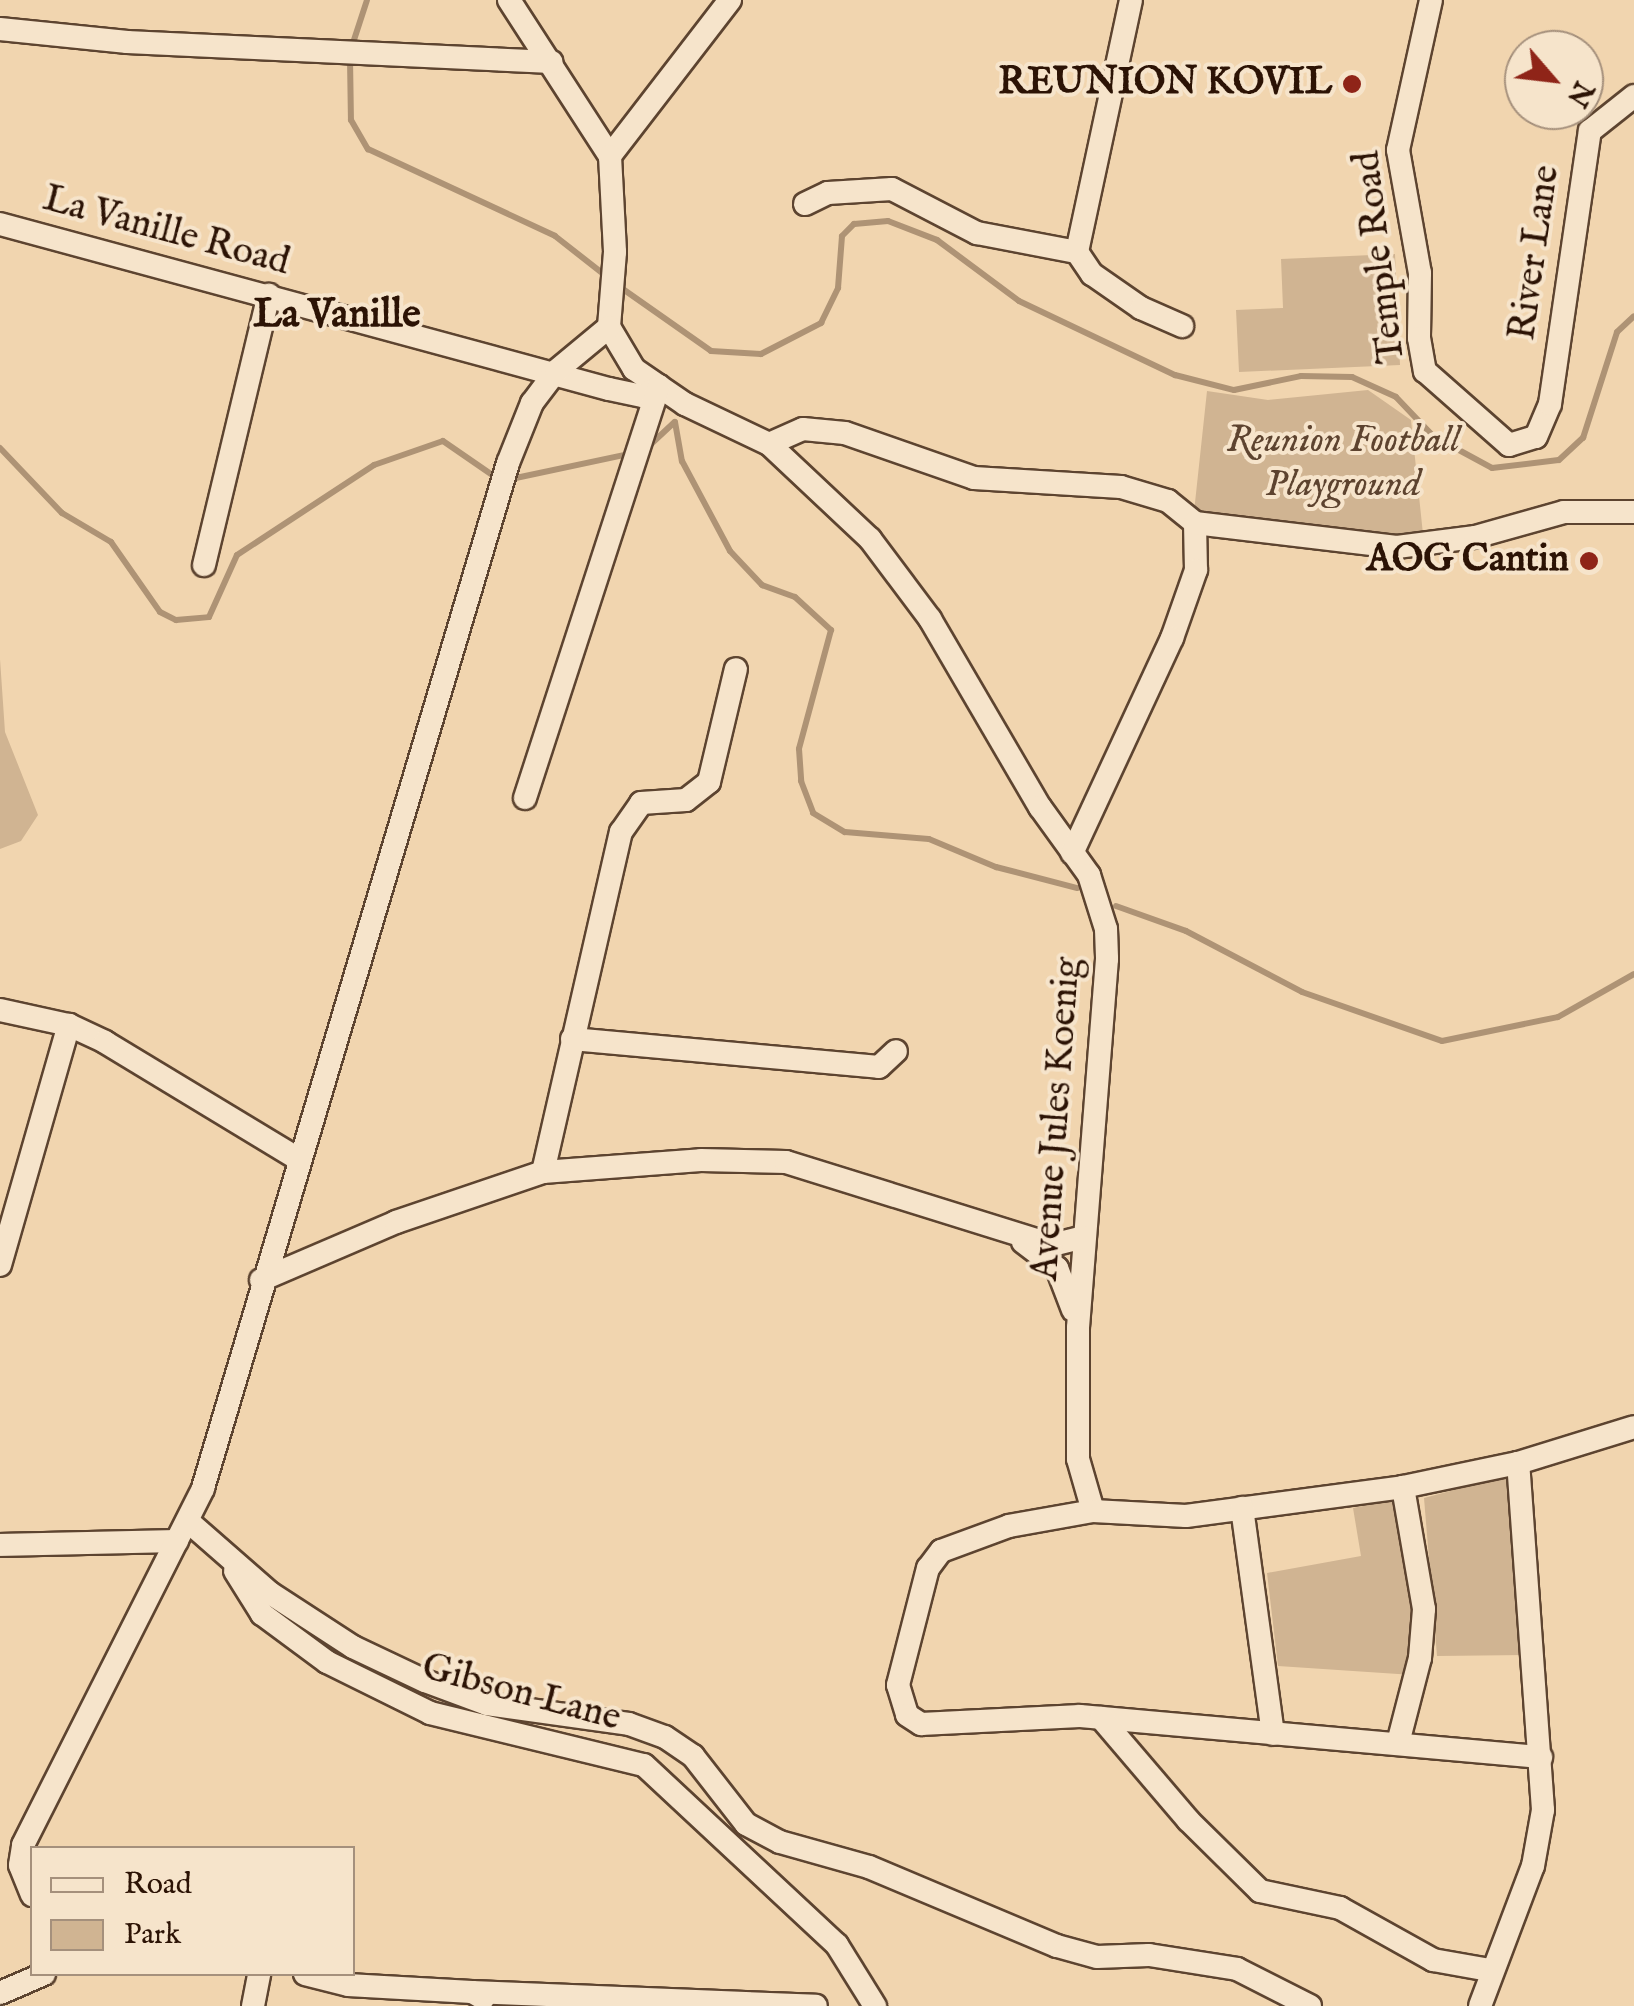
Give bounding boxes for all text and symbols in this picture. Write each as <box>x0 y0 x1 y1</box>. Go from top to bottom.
north arrow <box>1504 30 1604 130</box>
place label: REUNION KOVIL <box>998 61 1332 107</box>
marker: REUNION KOVIL <box>1341 73 1363 95</box>
text: N <box>1558 74 1600 112</box>
street label: Temple Road <box>1345 148 1417 366</box>
street label: River Lane <box>1501 163 1571 343</box>
street label: La Vanille Road <box>38 177 294 287</box>
district label: La Vanille <box>253 292 421 340</box>
park label: Reunion Football Playground <box>1226 419 1460 508</box>
place label: AOG Cantin <box>1367 538 1569 584</box>
marker: AOG Cantin <box>1578 550 1600 572</box>
street label: Avenue Jules Koenig <box>1024 956 1092 1282</box>
street label: Gibson Lane <box>417 1646 625 1742</box>
legend <box>30 1846 355 1976</box>
text: Road <box>124 1866 192 1904</box>
text: Park <box>124 1916 181 1954</box>

